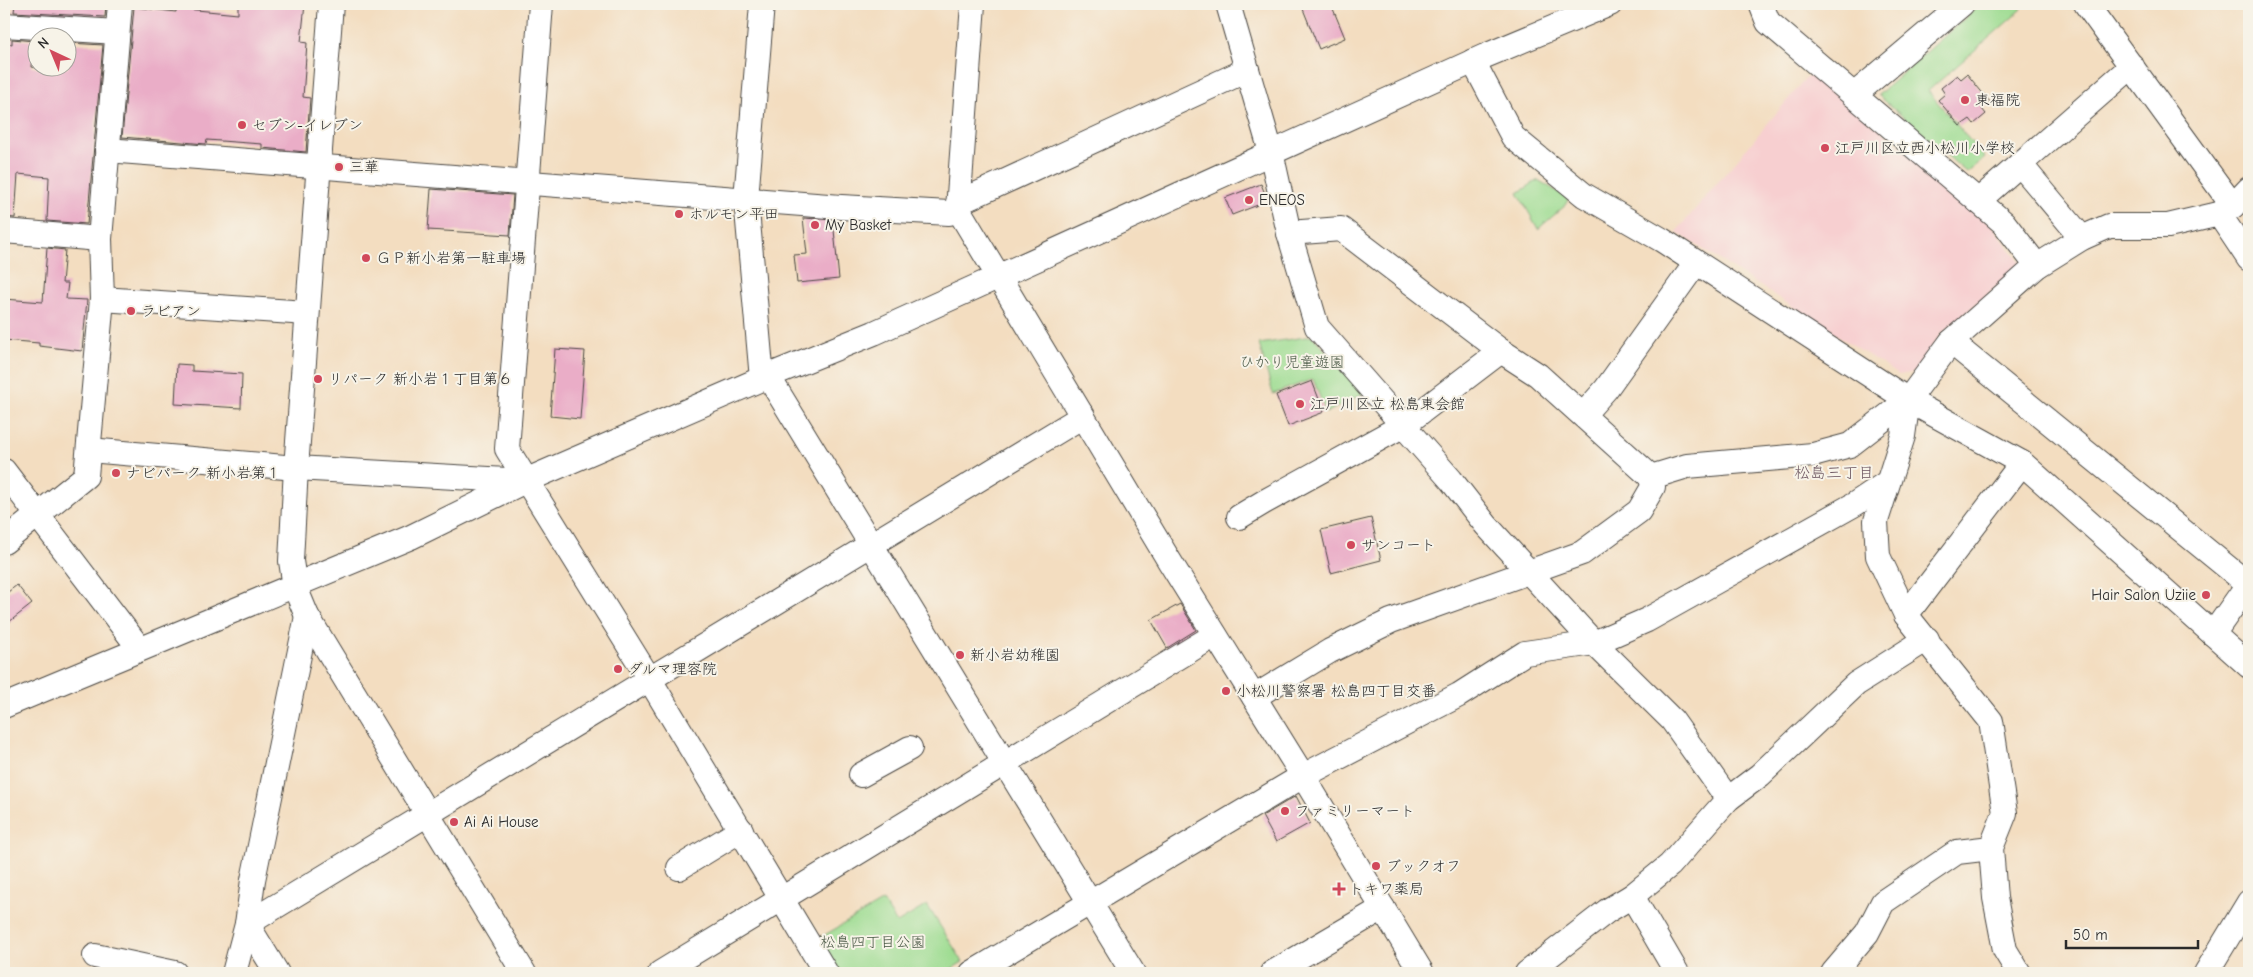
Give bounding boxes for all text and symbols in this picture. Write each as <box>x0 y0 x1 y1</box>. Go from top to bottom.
north arrow <box>28 28 78 78</box>
text: N <box>34 34 53 52</box>
place label: 東福院 <box>1975 91 2020 109</box>
marker: 東福院 <box>1959 94 1971 106</box>
place label: セブン-イレブン <box>252 116 363 134</box>
marker: セブン-イレブン <box>236 119 248 131</box>
place label: 江戸川区立西小松川小学校 <box>1835 139 2015 157</box>
marker: 江戸川区立西小松川小学校 <box>1819 142 1831 154</box>
place label: 三華 <box>349 158 379 176</box>
marker: 三華 <box>333 161 345 173</box>
place label: ENEOS <box>1259 191 1305 209</box>
marker: ENEOS <box>1243 194 1255 206</box>
place label: ホルモン平田 <box>689 205 779 223</box>
marker: ホルモン平田 <box>673 208 685 220</box>
place label: My Basket <box>825 216 892 234</box>
marker: My Basket <box>809 219 821 231</box>
place label: ＧＰ新小岩第一駐車場 <box>376 249 526 267</box>
marker: ＧＰ新小岩第一駐車場 <box>360 252 372 264</box>
place label: ラビアン <box>141 302 201 320</box>
marker: ラビアン <box>125 305 137 317</box>
park label: ひかり児童遊園 <box>1239 353 1345 371</box>
place label: リパーク 新小岩１丁目第６ <box>328 370 513 388</box>
marker: リパーク 新小岩１丁目第６ <box>312 373 324 385</box>
place label: 江戸川区立 松島東会館 <box>1310 395 1465 413</box>
marker: 江戸川区立 松島東会館 <box>1294 398 1306 410</box>
place label: ナビパーク 新小岩第１ <box>126 464 281 482</box>
district label: 松島三丁目 <box>1794 464 1874 482</box>
marker: ナビパーク 新小岩第１ <box>110 467 122 479</box>
place label: サンコート <box>1361 536 1436 554</box>
marker: サンコート <box>1345 539 1357 551</box>
place label: Hair Salon Uziie <box>2091 586 2196 604</box>
marker: Hair Salon Uziie <box>2200 589 2212 601</box>
place label: 新小岩幼稚園 <box>970 646 1060 664</box>
marker: 新小岩幼稚園 <box>954 649 966 661</box>
place label: ダルマ理容院 <box>628 660 717 678</box>
marker: ダルマ理容院 <box>612 663 624 675</box>
place label: 小松川警察署 松島四丁目交番 <box>1236 682 1436 700</box>
marker: 小松川警察署 松島四丁目交番 <box>1220 685 1232 697</box>
place label: ファミリーマート <box>1295 802 1415 820</box>
marker: ファミリーマート <box>1279 805 1291 817</box>
place label: Ai Ai House <box>464 813 539 831</box>
marker: Ai Ai House <box>448 816 460 828</box>
place label: ブックオフ <box>1386 857 1461 875</box>
marker: ブックオフ <box>1370 860 1382 872</box>
place label: トキワ薬局 <box>1349 880 1424 898</box>
marker: トキワ薬局 <box>1333 883 1345 895</box>
scale bar <box>2066 917 2198 949</box>
text: 50 m <box>2073 926 2108 944</box>
park label: 松島四丁目公園 <box>820 933 926 951</box>

